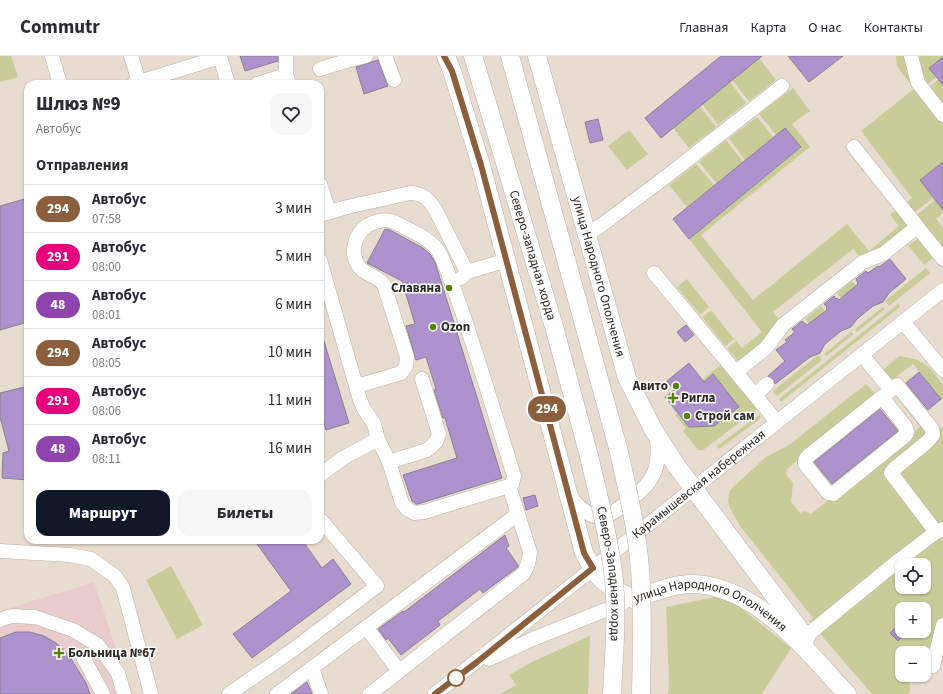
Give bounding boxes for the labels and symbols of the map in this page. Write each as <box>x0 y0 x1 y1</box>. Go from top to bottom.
street label: Северо-западная хорда <box>505 188 561 322</box>
street label: улица Народного Ополчения <box>568 194 630 359</box>
place label: Славяна <box>391 279 441 297</box>
marker: Славяна <box>444 283 454 293</box>
place label: Ozon <box>441 318 470 336</box>
marker: Ozon <box>428 322 438 332</box>
place label: Авито <box>632 377 668 395</box>
marker: Авито <box>671 381 681 391</box>
place label: Ригла <box>681 389 716 407</box>
marker: Ригла <box>668 393 678 403</box>
line badge: 294 <box>524 396 570 422</box>
place label: Строй сам <box>695 407 755 425</box>
marker: Строй сам <box>682 411 692 421</box>
street label: Карамышевская набережная <box>628 425 769 543</box>
street label: Северо-Западная хорда <box>592 505 624 642</box>
street label: улица Народного Ополчения <box>631 575 791 636</box>
place label: Больница №67 <box>68 644 156 662</box>
marker: Больница №67 <box>53 647 65 659</box>
unlabelled marker <box>447 669 465 687</box>

